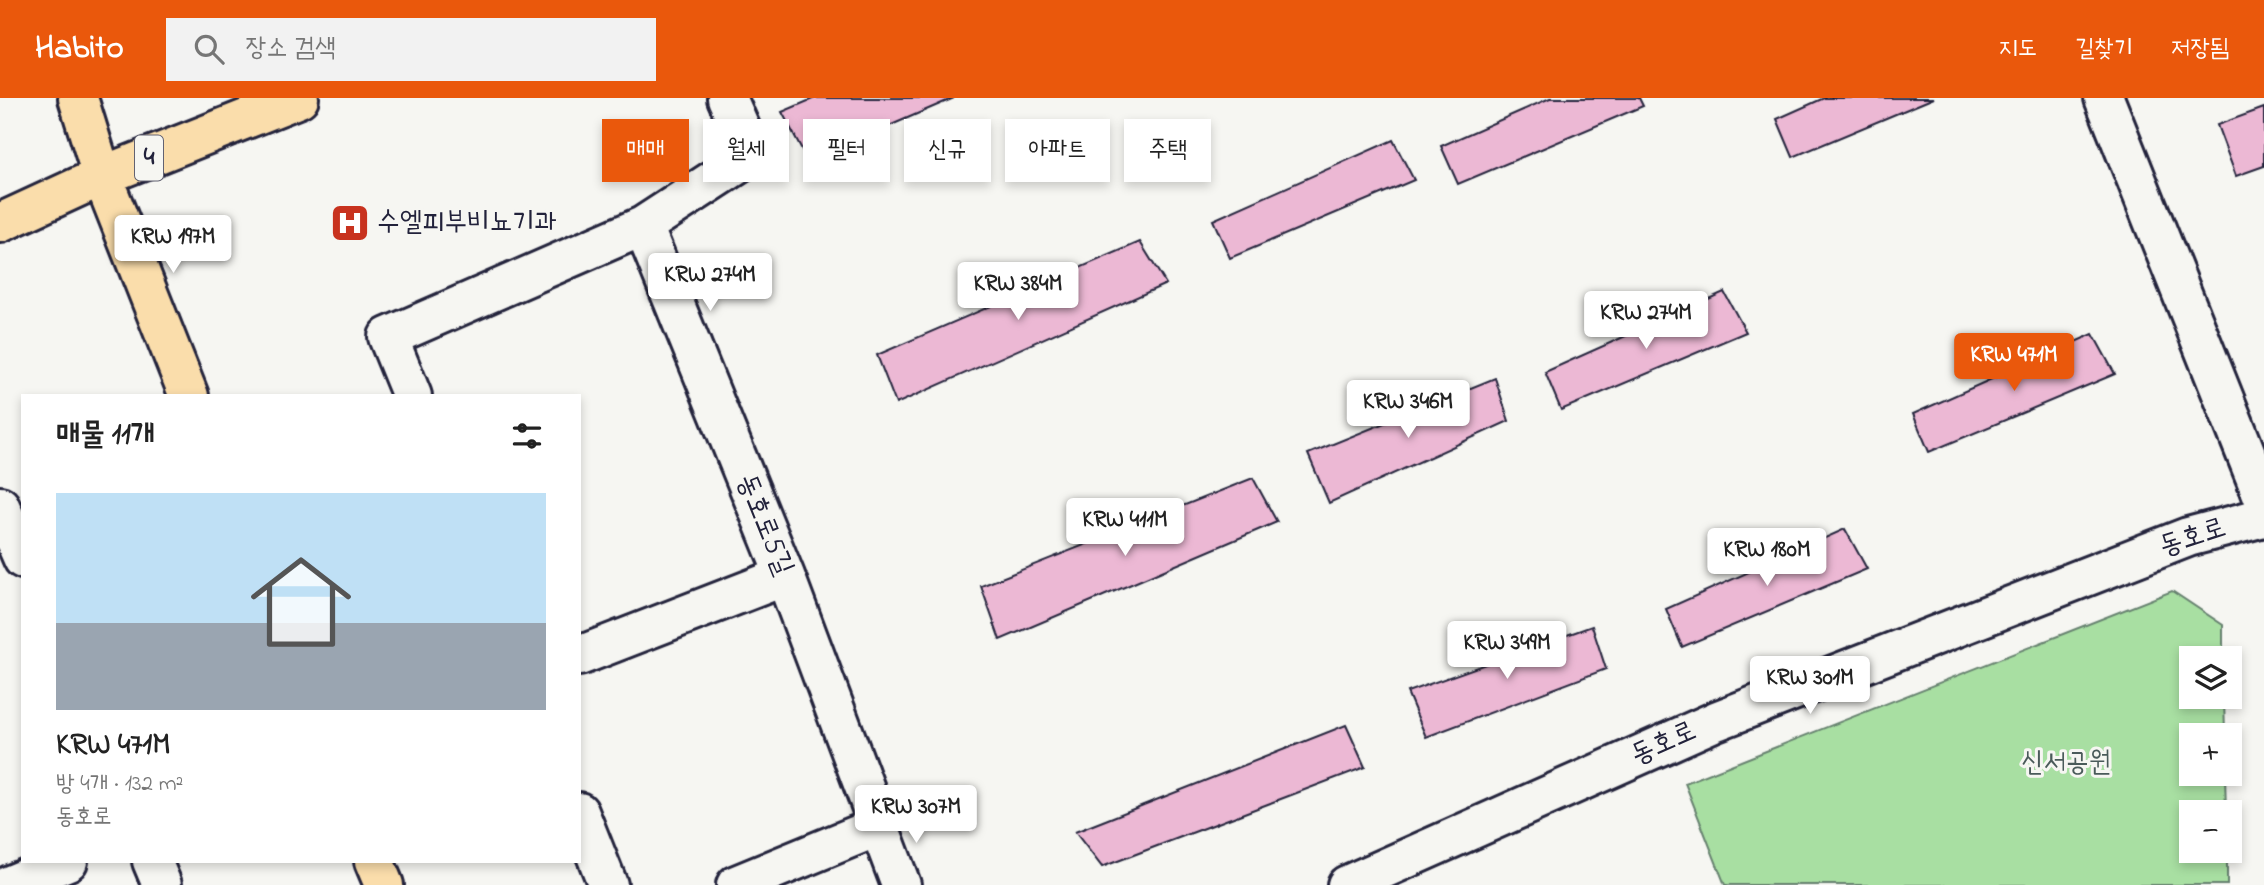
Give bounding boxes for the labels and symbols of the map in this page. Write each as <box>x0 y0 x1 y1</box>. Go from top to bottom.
road number: 4 <box>135 136 163 180</box>
hospital icon: 수엘피부비뇨기과 <box>329 202 371 244</box>
place label: 수엘피부비뇨기과 <box>377 203 557 244</box>
pin: KRW 197M <box>101 216 245 275</box>
pin: KRW 274M <box>638 254 782 313</box>
pin: KRW 384M <box>946 262 1090 322</box>
pin: KRW 274M <box>1574 292 1718 351</box>
pin: KRW 471M <box>1942 334 2086 393</box>
pin: KRW 346M <box>1336 380 1480 440</box>
street label: 동호로5길 <box>725 468 803 582</box>
pin: KRW 411M <box>1053 498 1197 558</box>
street label: 동호로 <box>2155 508 2231 568</box>
pin: KRW 180M <box>1695 528 1839 588</box>
pin: KRW 349M <box>1435 622 1579 681</box>
pin: KRW 301M <box>1738 656 1882 716</box>
street label: 동호로 <box>1625 712 1703 776</box>
park label: 신서공원 <box>2021 743 2111 784</box>
pin: KRW 307M <box>844 786 988 845</box>

